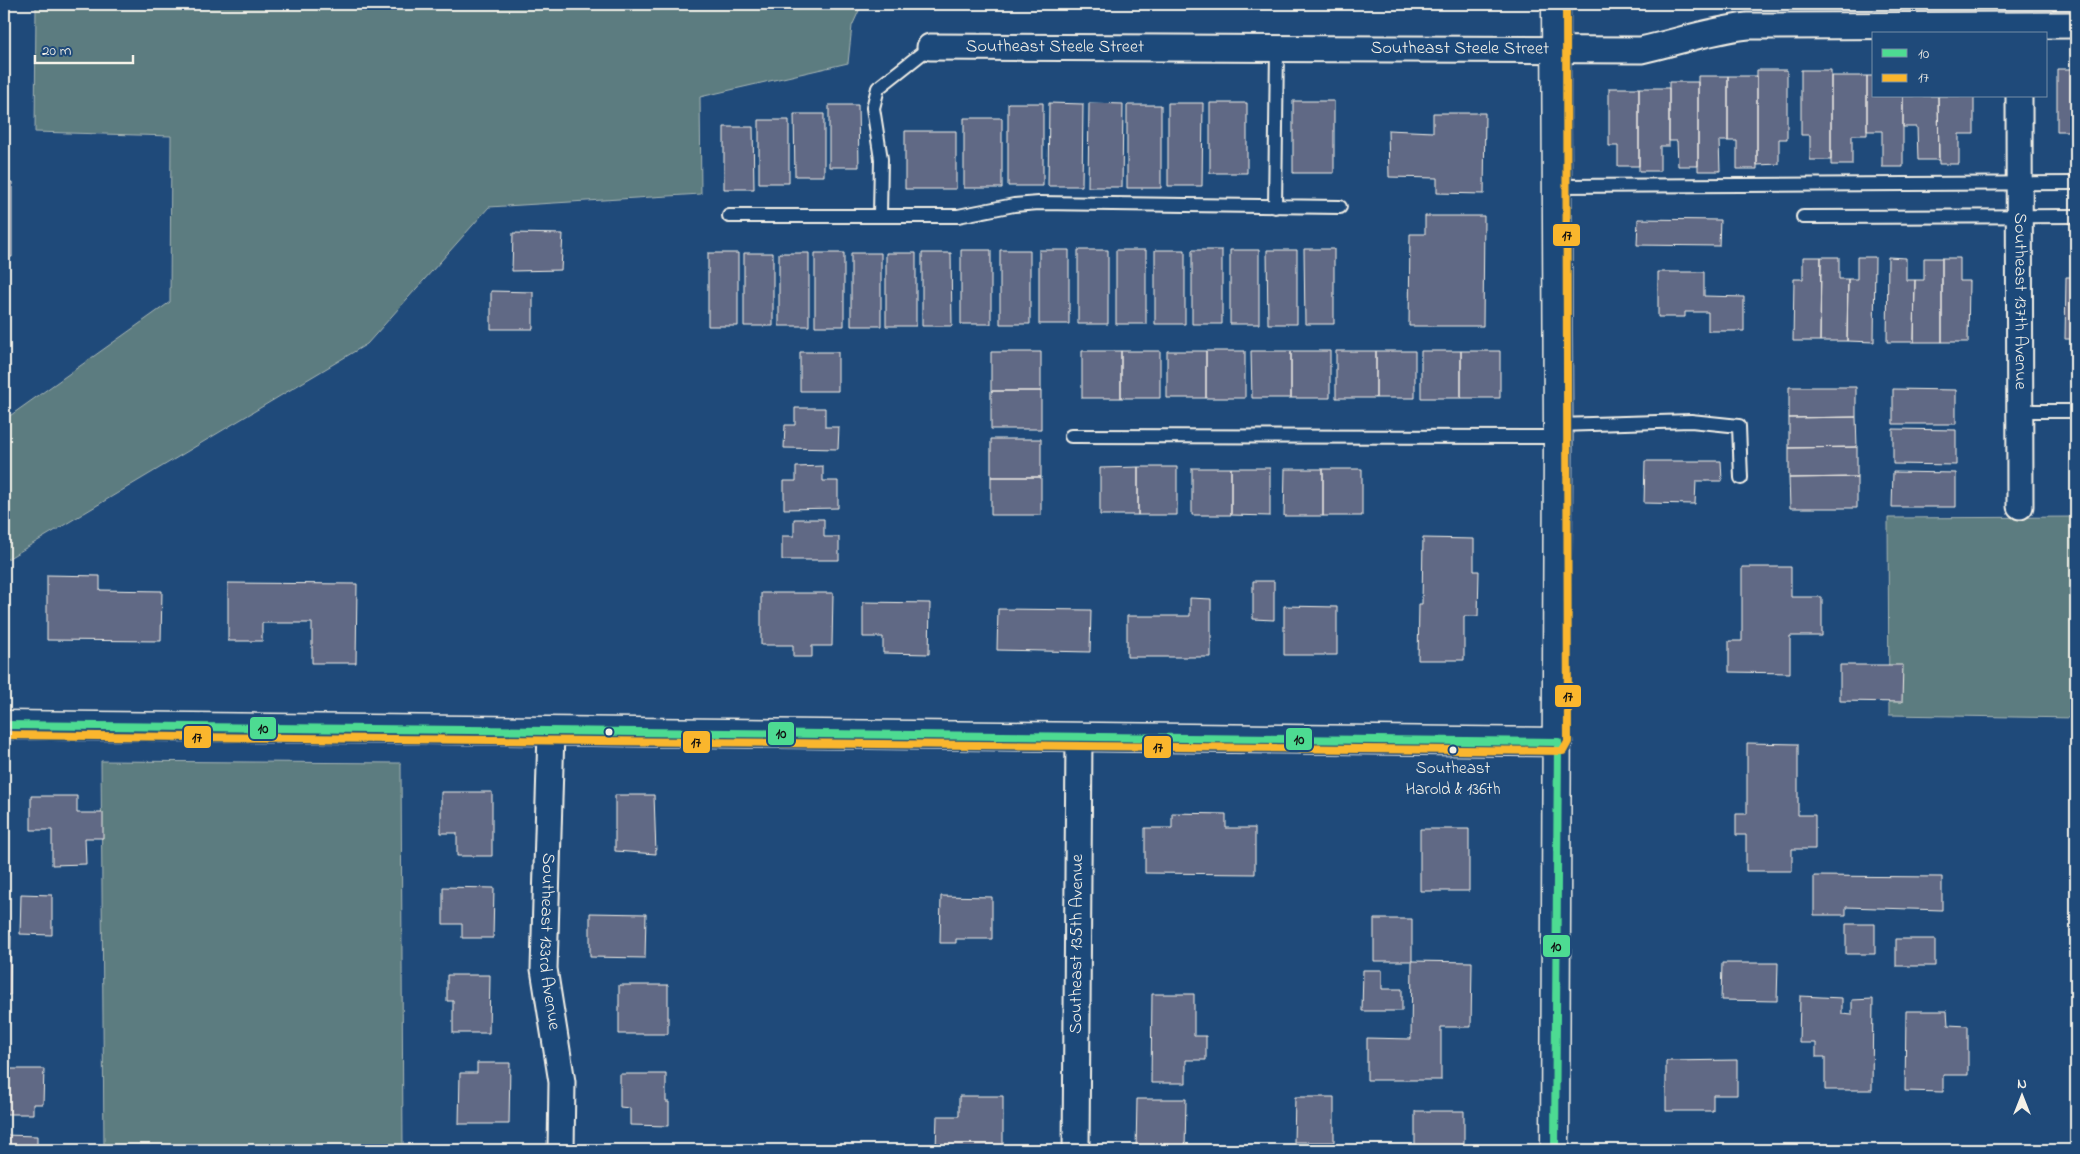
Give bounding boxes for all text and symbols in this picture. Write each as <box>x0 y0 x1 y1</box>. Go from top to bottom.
scale bar <box>35 32 132 64</box>
legend <box>1872 32 2048 98</box>
street label: Southeast Steele Street <box>966 34 1144 61</box>
street label: Southeast Steele Street <box>1371 36 1549 63</box>
text: 20 m <box>42 40 72 62</box>
text: 10 <box>1918 43 1930 65</box>
text: 17 <box>1918 67 1929 89</box>
street label: Southeast 137th Avenue <box>2006 212 2033 390</box>
line badge: 17 <box>1552 223 1581 247</box>
text: 17 <box>1562 226 1572 247</box>
line badge: 17 <box>1554 684 1582 708</box>
text: 17 <box>1563 687 1573 708</box>
line badge: 10 <box>249 716 277 740</box>
text: 10 <box>258 719 268 740</box>
line badge: 10 <box>767 721 795 746</box>
text: 10 <box>776 724 786 745</box>
line badge: 17 <box>183 725 212 749</box>
unlabelled marker <box>604 727 614 737</box>
line badge: 10 <box>1285 727 1313 751</box>
text: 17 <box>192 728 202 749</box>
line badge: 17 <box>682 730 711 754</box>
text: 10 <box>1294 730 1304 751</box>
text: 17 <box>691 733 701 754</box>
line badge: 17 <box>1143 735 1172 759</box>
text: 17 <box>1153 738 1163 759</box>
marker: Southeast Harold & 136th <box>1448 745 1458 755</box>
place label: Southeast Harold & 136th <box>1405 756 1501 802</box>
street label: Southeast 133rd Avenue <box>531 853 567 1033</box>
street label: Southeast 135th Avenue <box>1064 853 1091 1034</box>
line badge: 10 <box>1542 934 1571 958</box>
text: 10 <box>1551 937 1561 958</box>
north arrow <box>1998 1072 2048 1122</box>
text: N <box>2017 1074 2027 1095</box>

